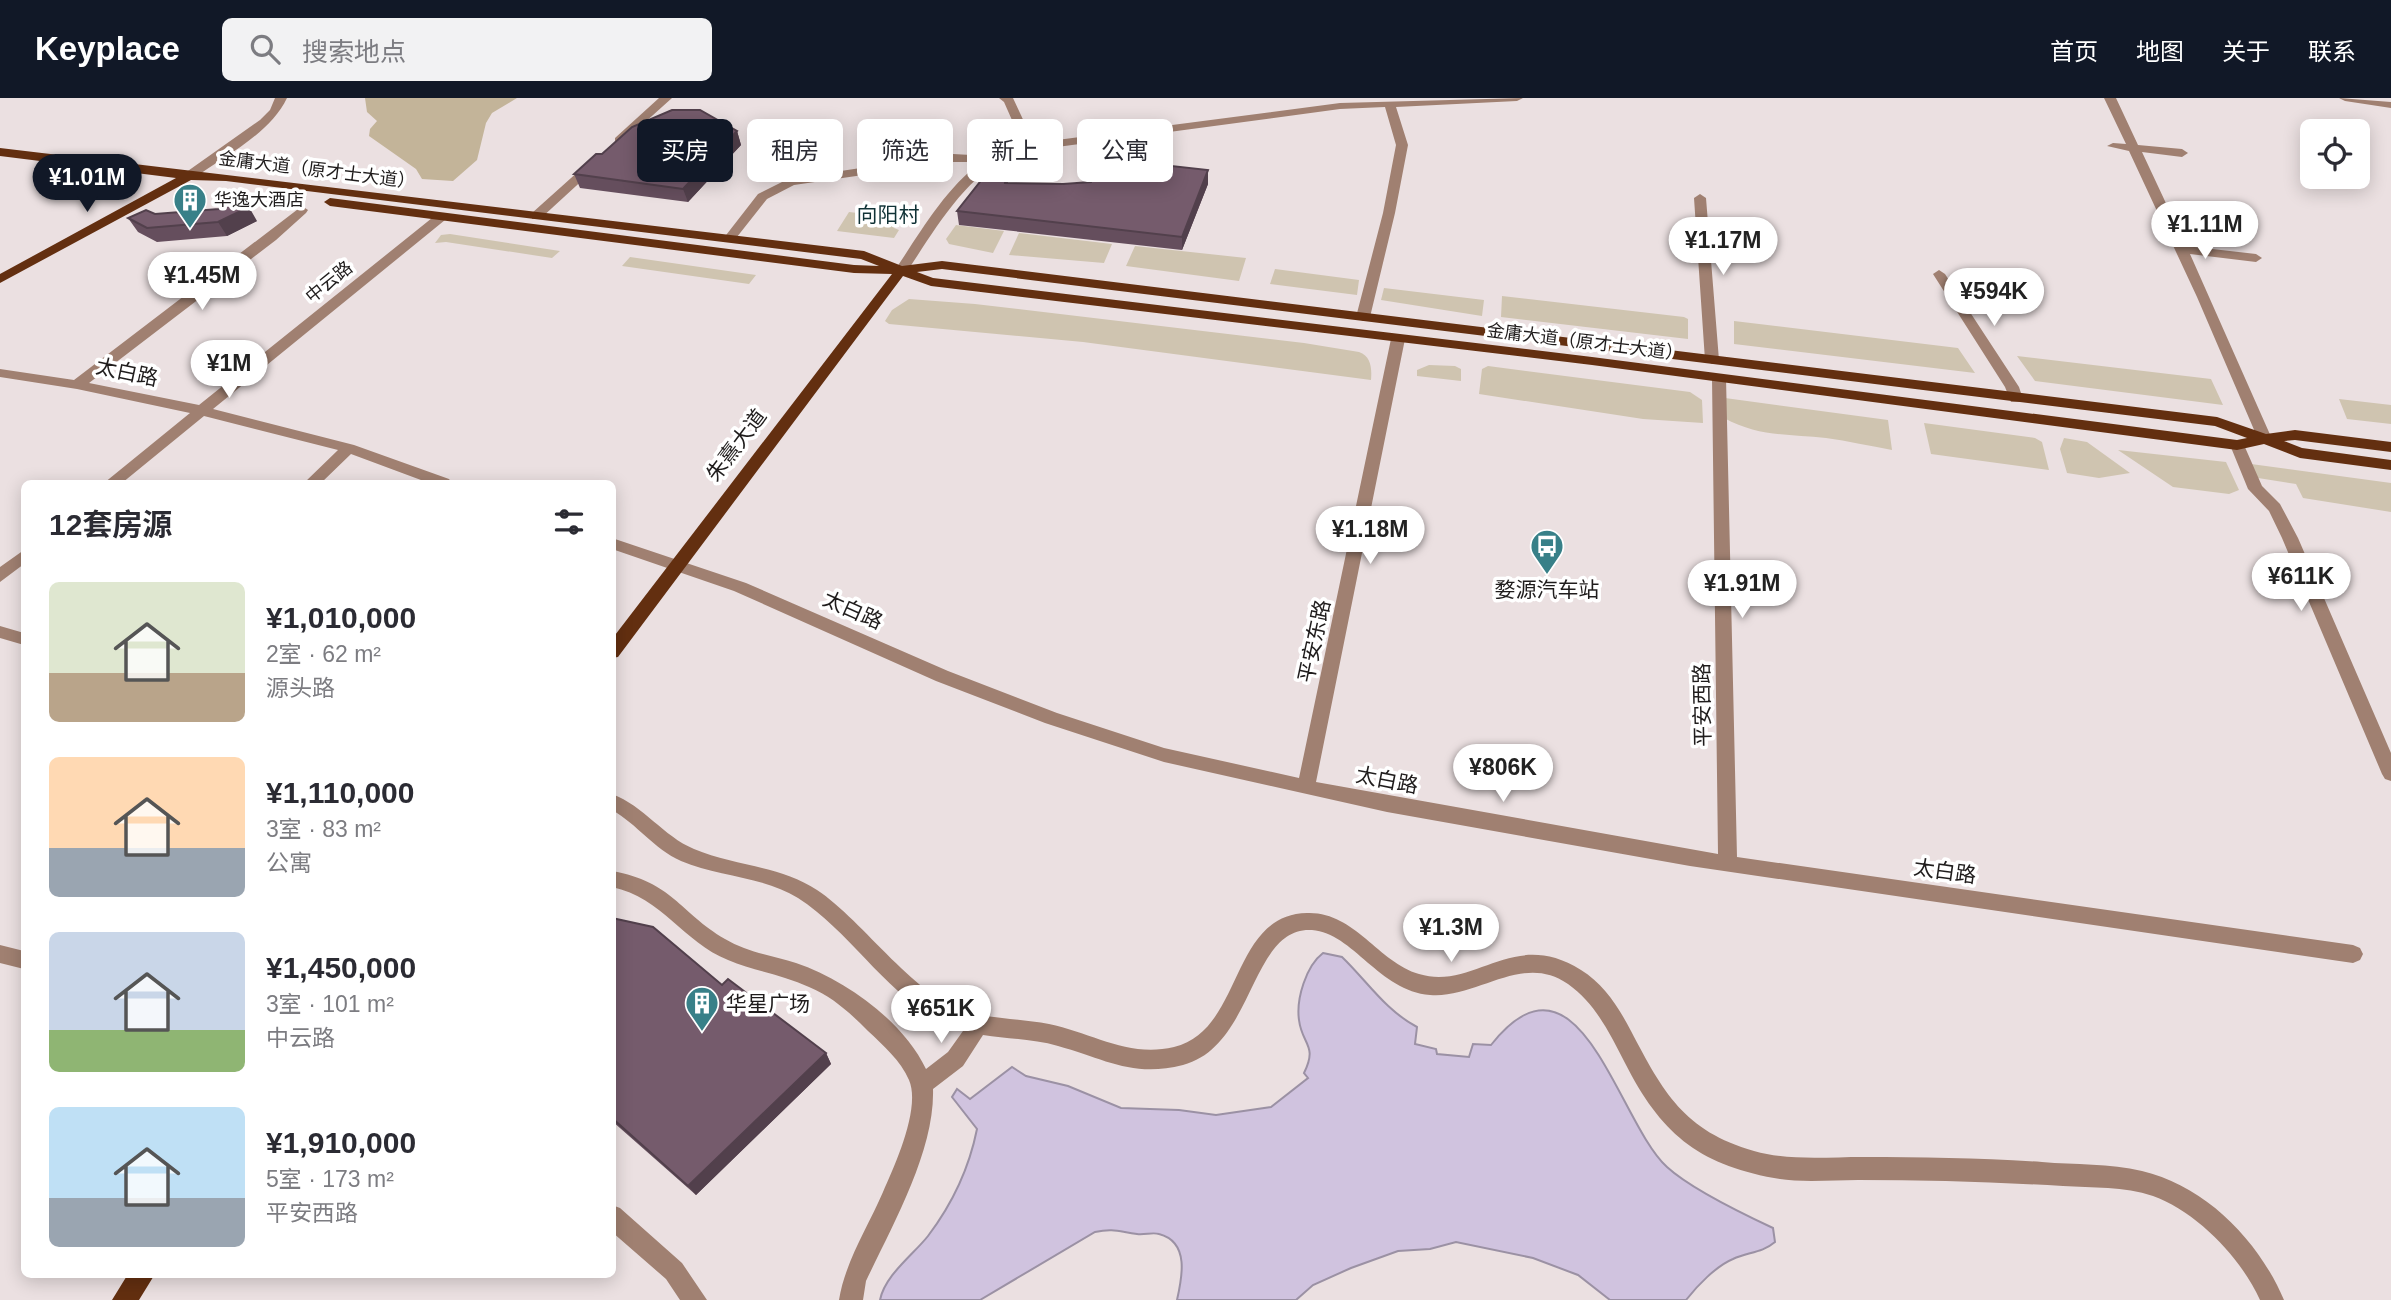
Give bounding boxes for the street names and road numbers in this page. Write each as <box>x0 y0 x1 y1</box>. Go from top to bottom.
street label: 金庸大道（原才士大道） <box>218 148 416 192</box>
street label: 中云路 <box>302 257 356 307</box>
street label: 金庸大道（原才士大道） <box>1486 320 1684 364</box>
street label: 太白路 <box>94 354 160 390</box>
street label: 朱熹大道 <box>702 405 770 485</box>
street label: 太白路 <box>820 587 886 633</box>
street label: 平安东路 <box>1294 598 1334 684</box>
street label: 平安西路 <box>1690 663 1714 747</box>
street label: 太白路 <box>1354 763 1420 797</box>
street label: 太白路 <box>1912 855 1978 887</box>

